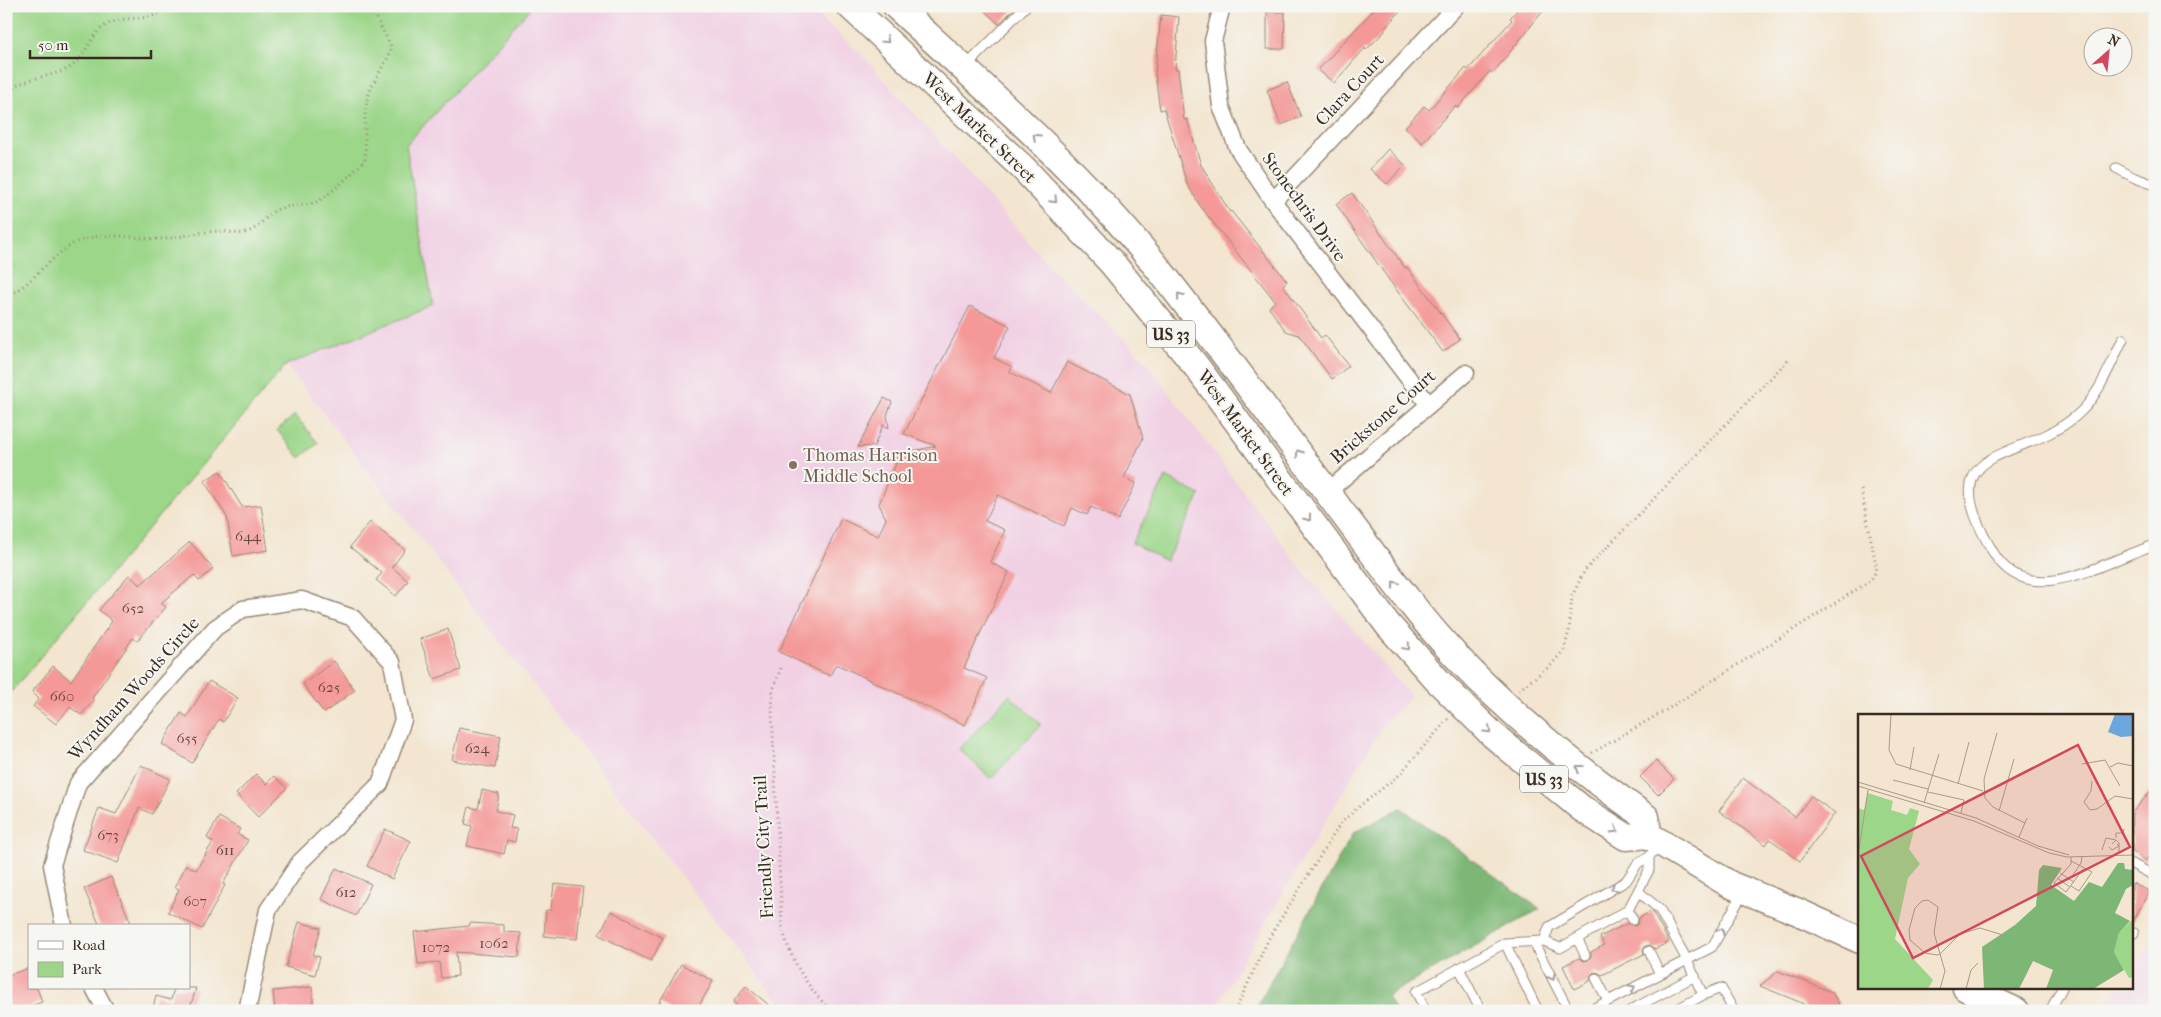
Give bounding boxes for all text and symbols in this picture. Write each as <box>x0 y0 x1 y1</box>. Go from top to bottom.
scale bar <box>30 28 151 60</box>
north arrow <box>2084 28 2134 78</box>
text: N <box>2105 31 2123 51</box>
one-way arrow <box>880 34 889 43</box>
text: 50 m <box>38 36 69 54</box>
street label: Clara Court <box>1311 49 1389 130</box>
street label: West Market Street <box>917 68 1041 188</box>
one-way arrow <box>1032 133 1041 142</box>
street label: Stonechris Drive <box>1257 148 1351 266</box>
one-way arrow <box>1048 195 1057 204</box>
one-way arrow <box>1177 293 1185 302</box>
road number: US 33 <box>1147 320 1195 348</box>
street label: West Market Street <box>1192 365 1298 500</box>
street label: Brickstone Court <box>1326 365 1440 468</box>
place label: Thomas Harrison Middle School <box>803 445 938 487</box>
one-way arrow <box>1296 450 1305 459</box>
marker: Thomas Harrison Middle School <box>787 459 799 471</box>
one-way arrow <box>1302 512 1311 522</box>
house number: 644 <box>235 527 262 545</box>
one-way arrow <box>1393 581 1401 590</box>
house number: 652 <box>122 599 144 617</box>
street label: Wyndham Woods Circle <box>63 613 204 766</box>
one-way arrow <box>1401 642 1410 651</box>
house number: 625 <box>318 678 340 696</box>
house number: 660 <box>50 687 74 705</box>
inset map <box>1858 714 2134 990</box>
one-way arrow <box>1482 724 1491 733</box>
house number: 655 <box>176 729 198 747</box>
house number: 624 <box>465 739 490 757</box>
one-way arrow <box>1575 765 1585 774</box>
road number: US 33 <box>1520 766 1568 792</box>
street label: Friendly City Trail <box>750 775 778 919</box>
one-way arrow <box>1610 824 1619 833</box>
house number: 673 <box>97 826 119 844</box>
house number: 611 <box>216 841 234 859</box>
one-way arrow <box>1610 881 1619 891</box>
house number: 612 <box>335 883 357 901</box>
house number: 607 <box>183 892 207 910</box>
legend <box>28 924 190 990</box>
one-way arrow <box>1715 927 1725 936</box>
house number: 1062 <box>479 934 509 952</box>
text: Road <box>72 936 106 954</box>
house number: 1072 <box>422 938 451 956</box>
text: Park <box>72 960 102 978</box>
one-way arrow <box>1546 972 1556 981</box>
one-way arrow <box>1627 984 1636 994</box>

